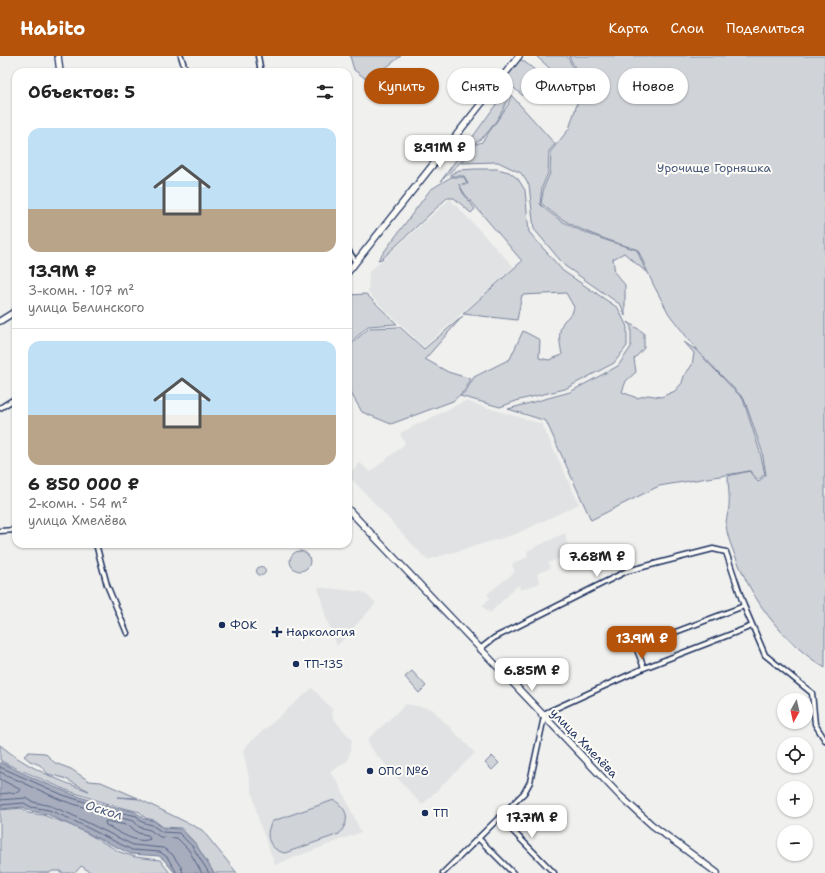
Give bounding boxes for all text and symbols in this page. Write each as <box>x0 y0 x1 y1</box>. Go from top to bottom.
text: Habito <box>20 16 85 41</box>
text: Карта <box>608 19 649 37</box>
text: Слои <box>671 19 704 37</box>
text: Поделиться <box>726 19 805 37</box>
chip: Купить <box>364 68 439 104</box>
chip: Снять <box>447 68 513 104</box>
chip: Фильтры <box>521 68 610 104</box>
chip: Новое <box>618 68 688 104</box>
text: Объектов: 5 <box>28 81 135 103</box>
icon: filters <box>314 81 336 103</box>
pin: 8.91M ₽ <box>403 135 477 169</box>
text: 8.91M ₽ <box>414 139 466 156</box>
icon: home <box>146 154 218 226</box>
park label: Урочище Горняшка <box>657 160 771 176</box>
text: 13.9M ₽ <box>28 260 97 282</box>
text: 3-комн. · 107 m² <box>28 282 134 299</box>
text: улица Белинского <box>28 299 144 316</box>
icon: home <box>146 367 218 439</box>
text: 6 850 000 ₽ <box>28 473 139 495</box>
text: 2-комн. · 54 m² <box>28 495 128 512</box>
text: улица Хмелёва <box>28 512 127 529</box>
pin: 7.68M ₽ <box>560 544 634 578</box>
text: 7.68M ₽ <box>569 548 625 565</box>
place label: ФОК <box>230 617 257 633</box>
marker: ФОК <box>217 620 227 630</box>
place label: Наркология <box>286 624 355 640</box>
marker: Наркология <box>271 626 283 638</box>
pin: 13.9M ₽ <box>605 626 679 660</box>
text: 13.9M ₽ <box>616 630 668 647</box>
place label: ТП-135 <box>304 656 343 672</box>
pin: 6.85M ₽ <box>495 658 569 692</box>
marker: ТП-135 <box>291 659 301 669</box>
text: 6.85M ₽ <box>504 662 560 679</box>
north arrow <box>777 693 813 729</box>
map controls <box>777 693 813 861</box>
street label: улица Хмелёва <box>547 705 622 782</box>
button: locate <box>777 737 813 773</box>
place label: ОПС №6 <box>378 763 429 779</box>
marker: ОПС №6 <box>365 766 375 776</box>
button: + <box>777 781 813 817</box>
water label: Оскол <box>83 796 125 824</box>
place label: ТП <box>433 805 448 821</box>
pin: 17.7M ₽ <box>495 805 569 839</box>
marker: ТП <box>420 808 430 818</box>
text: 17.7M ₽ <box>506 809 558 826</box>
button: − <box>777 825 813 861</box>

